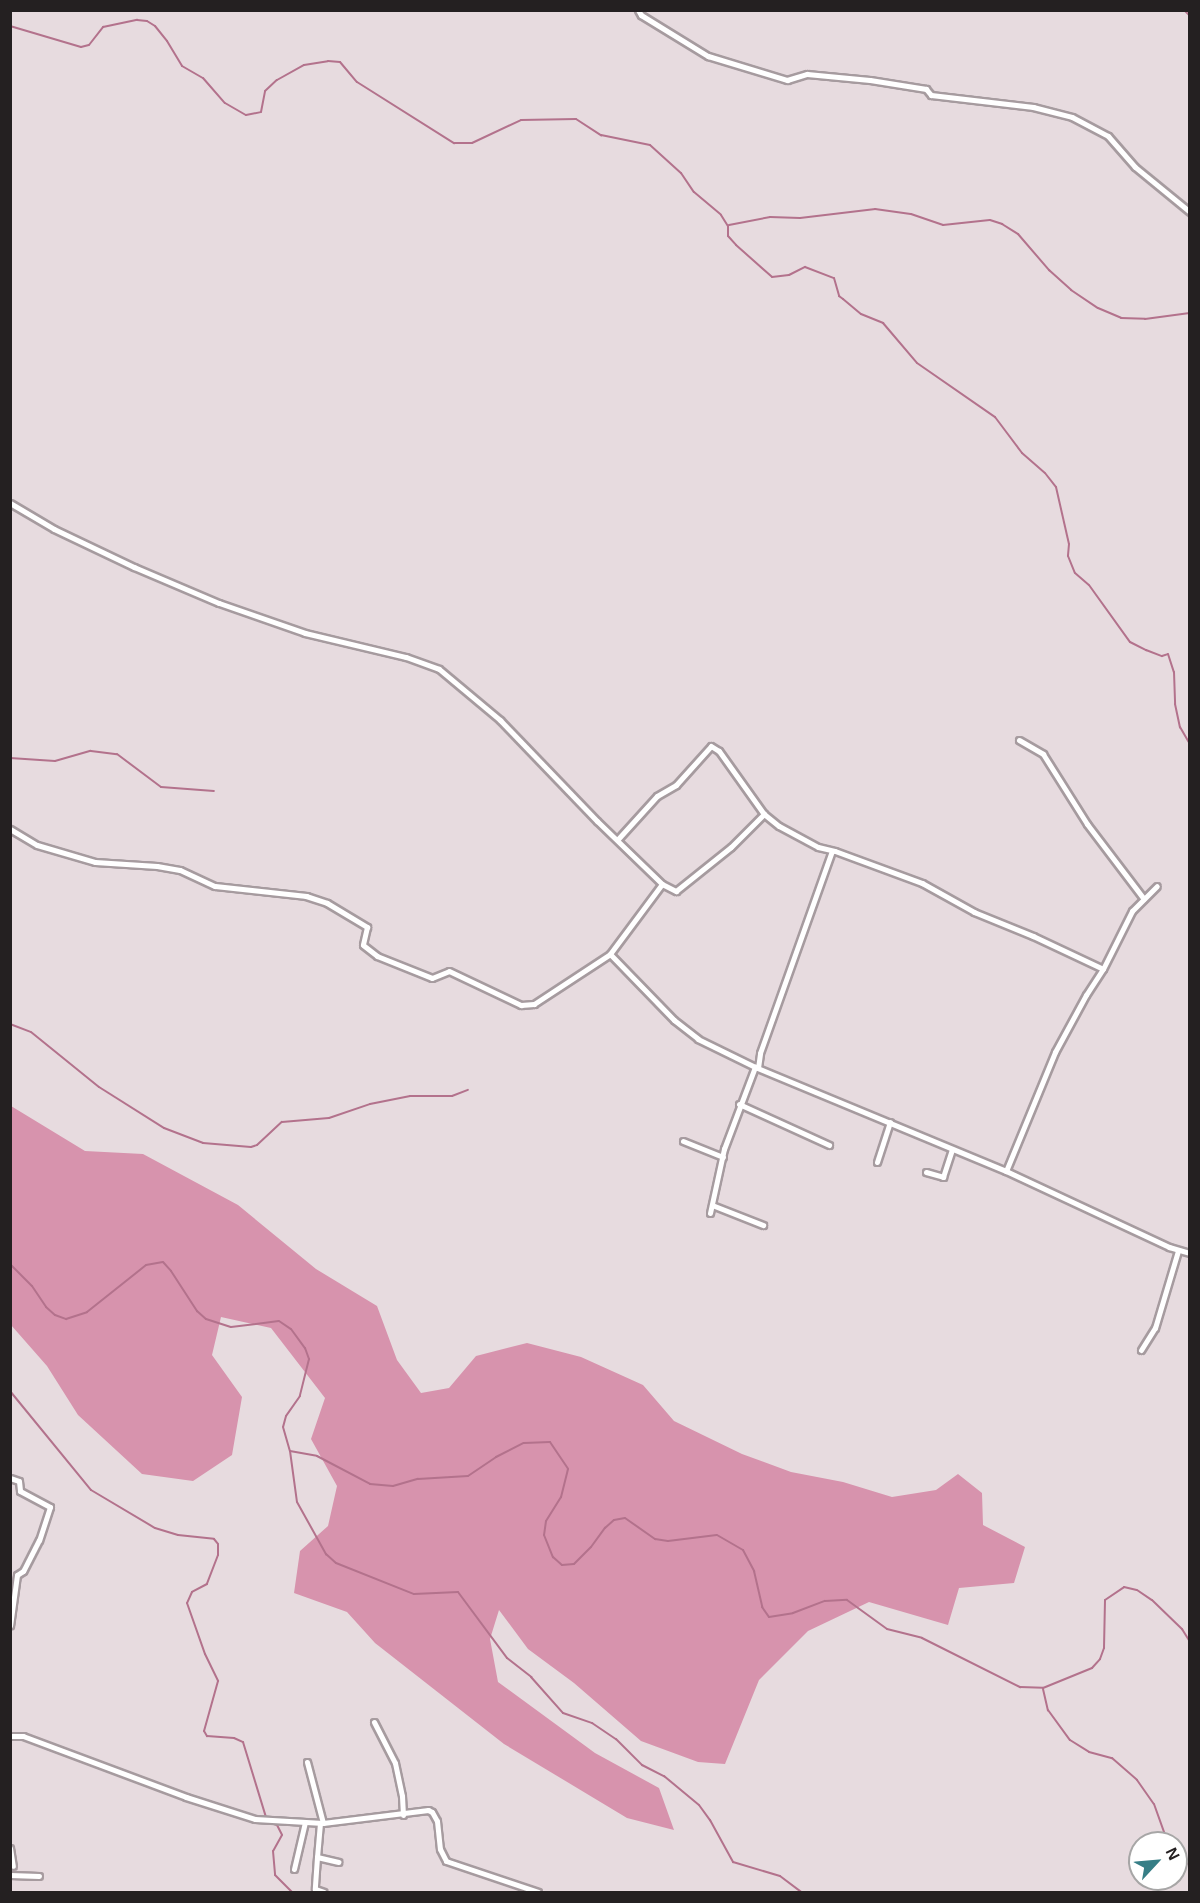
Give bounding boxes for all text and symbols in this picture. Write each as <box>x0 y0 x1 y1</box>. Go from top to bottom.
north arrow <box>1128 1831 1188 1891</box>
text: N <box>1163 1845 1183 1863</box>

